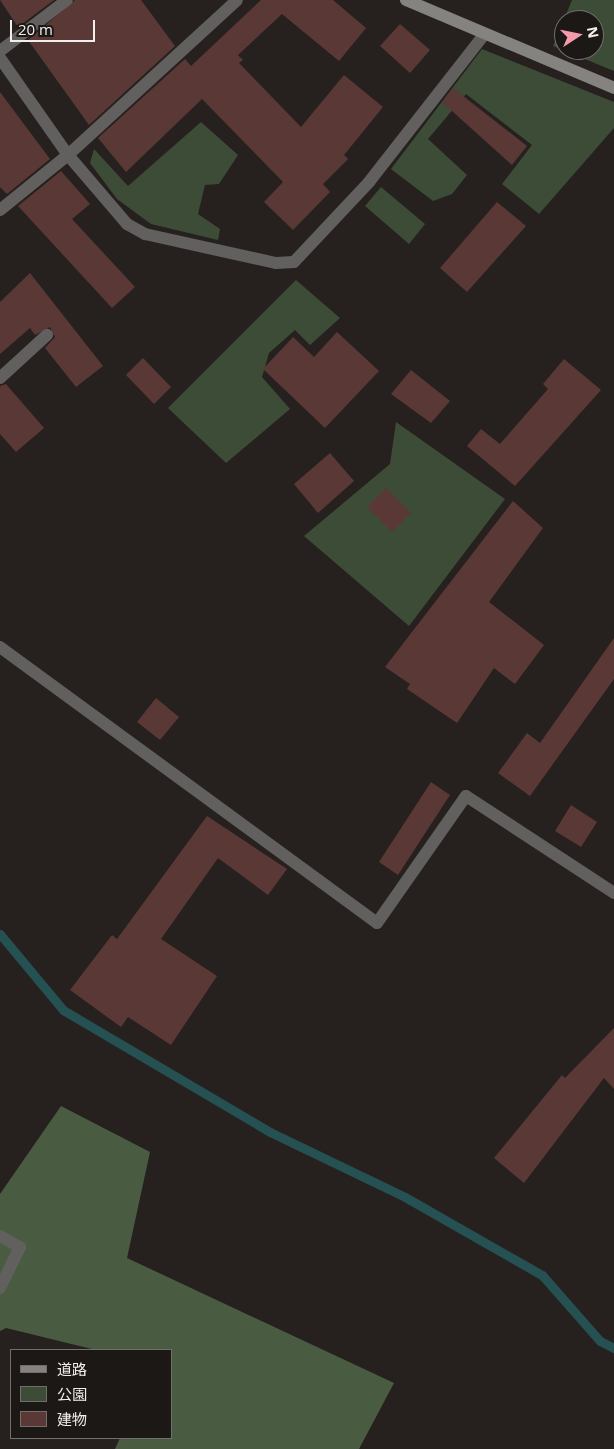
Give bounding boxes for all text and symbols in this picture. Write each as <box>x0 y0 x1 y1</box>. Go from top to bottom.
scale bar <box>12 10 98 42</box>
north arrow <box>554 10 604 60</box>
text: 20 m <box>18 19 53 39</box>
text: N <box>583 25 604 40</box>
legend <box>10 1349 172 1439</box>
text: 道路 <box>57 1359 87 1379</box>
text: 公園 <box>57 1384 87 1404</box>
text: 建物 <box>57 1409 87 1429</box>

